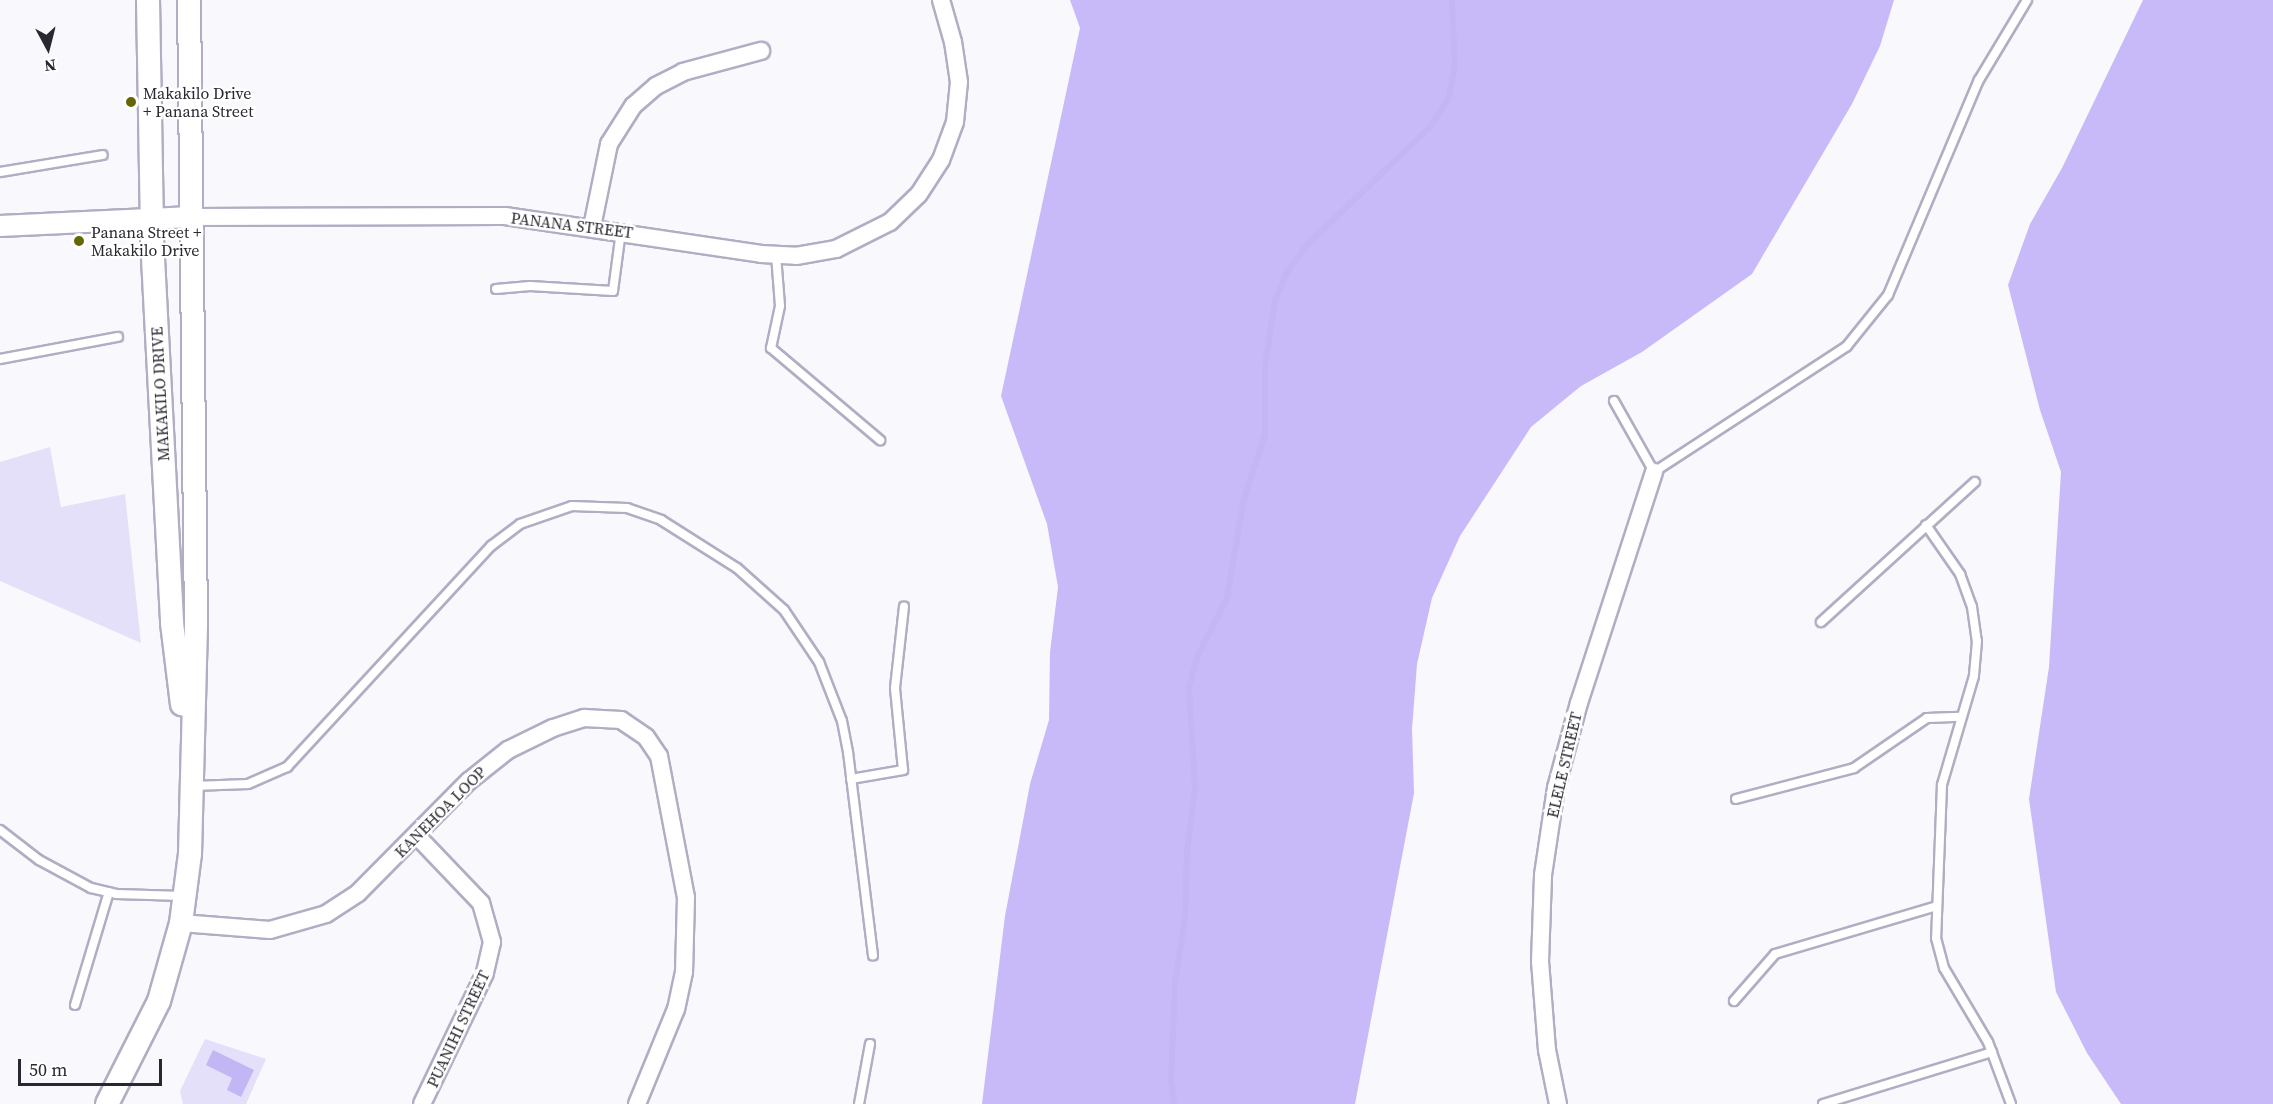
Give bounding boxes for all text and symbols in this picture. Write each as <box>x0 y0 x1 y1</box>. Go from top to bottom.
north arrow <box>18 18 78 78</box>
text: N <box>43 54 57 77</box>
place label: Makakilo Drive + Panana Street <box>143 83 253 121</box>
marker: Makakilo Drive + Panana Street <box>124 95 138 109</box>
street label: PANANA STREET <box>510 208 634 242</box>
place label: Panana Street + Makakilo Drive <box>91 222 201 260</box>
marker: Panana Street + Makakilo Drive <box>72 234 86 248</box>
street label: MAKAKILO DRIVE <box>147 326 173 462</box>
street label: ELELE STREET <box>1542 710 1586 820</box>
street label: KANEHOA LOOP <box>390 762 490 862</box>
street label: PUANIHI STREET <box>423 967 493 1091</box>
scale bar <box>21 1047 165 1085</box>
text: 50 m <box>29 1057 67 1082</box>

